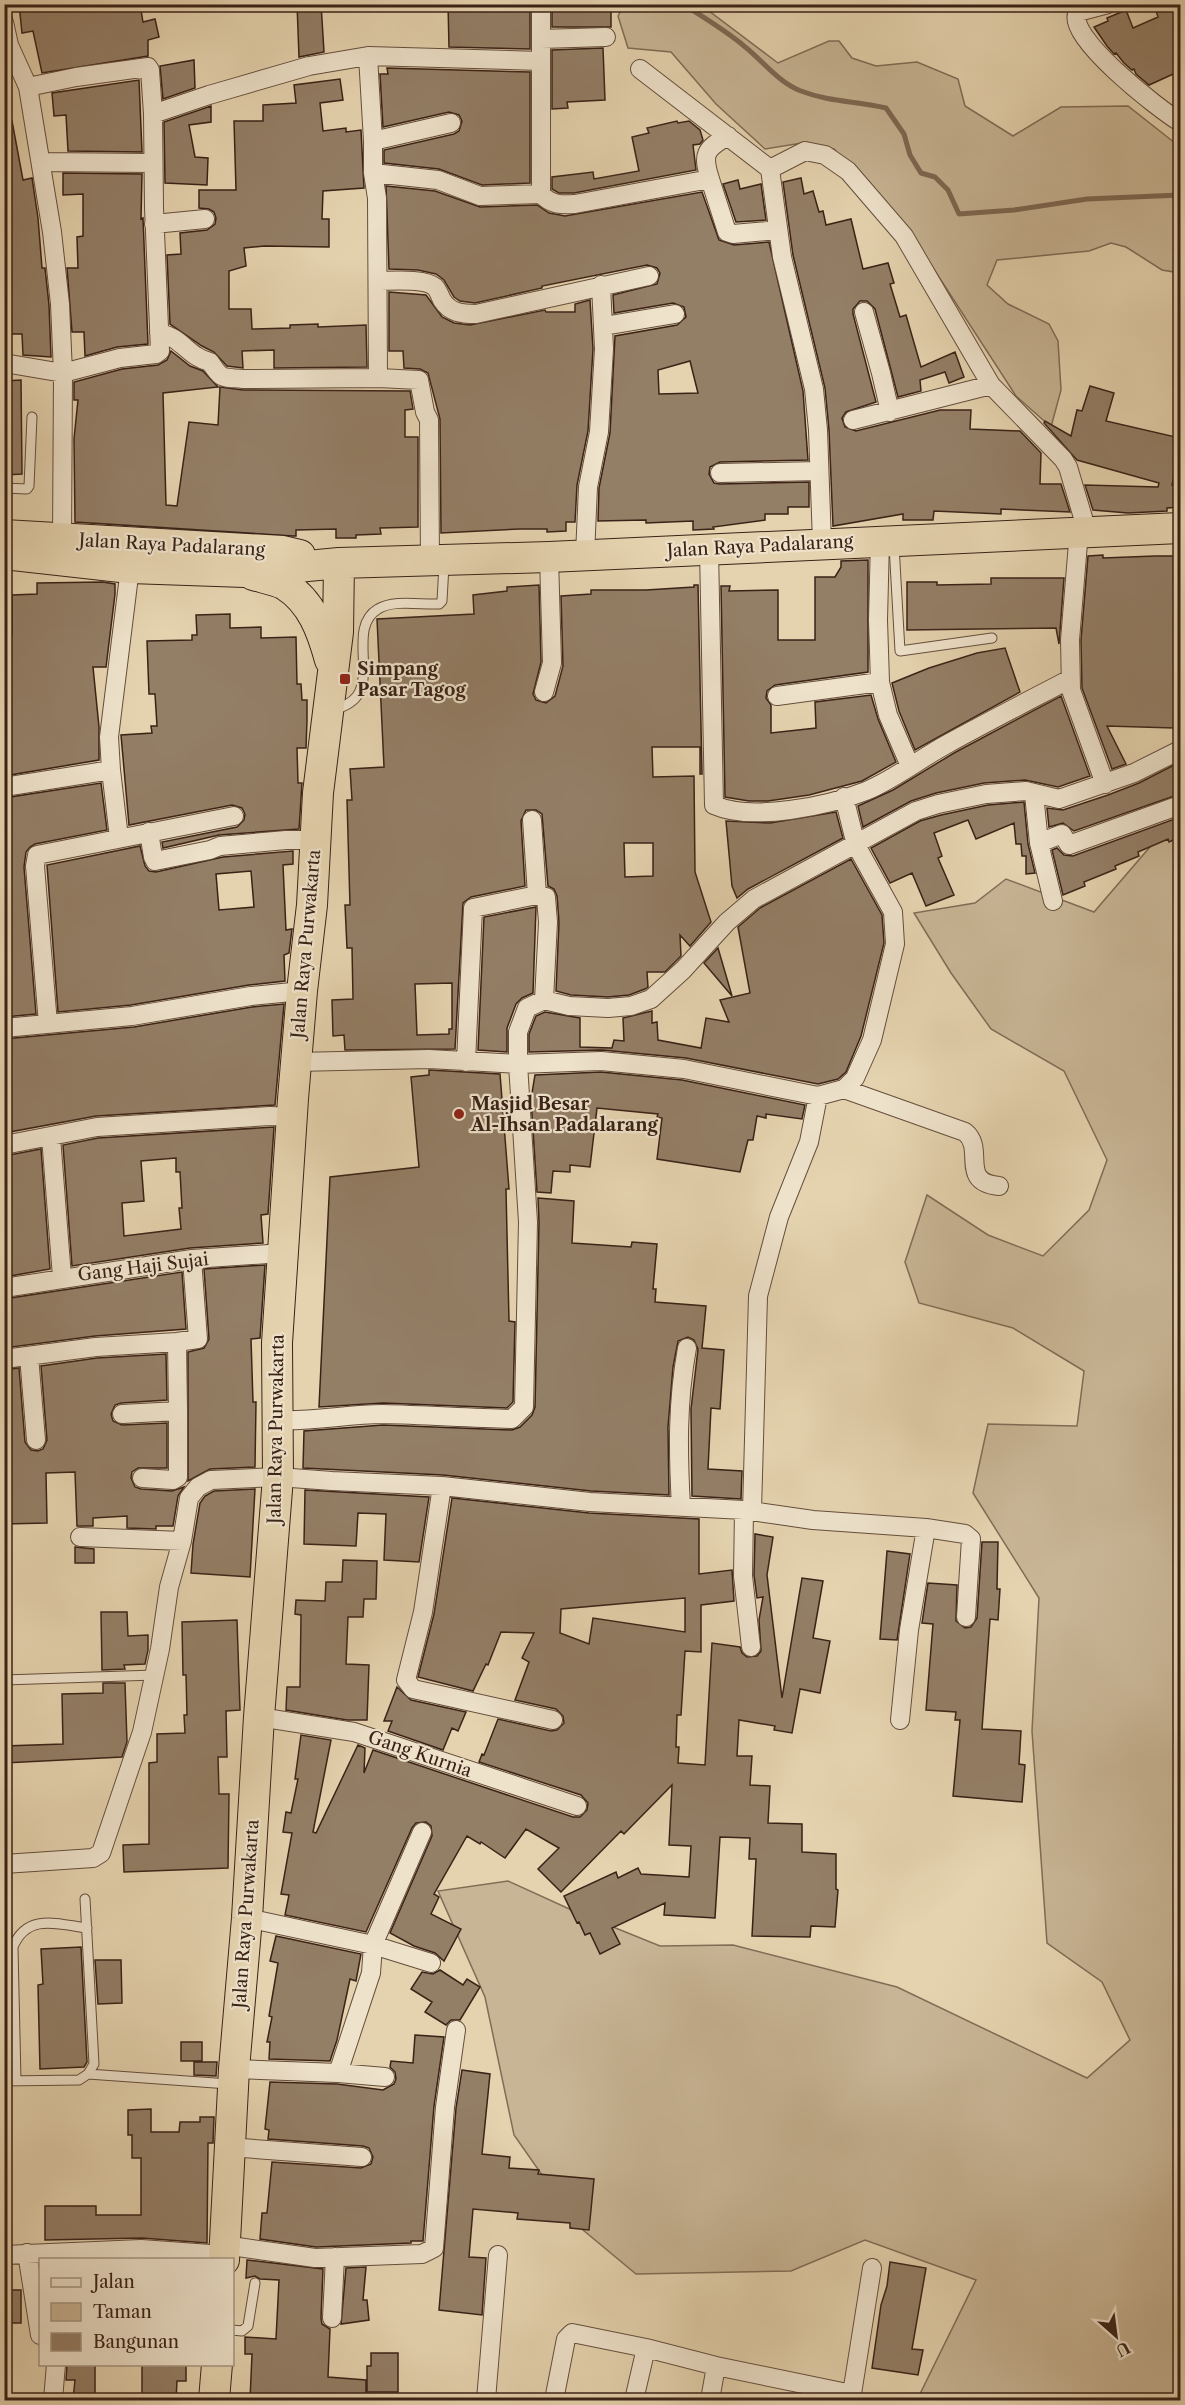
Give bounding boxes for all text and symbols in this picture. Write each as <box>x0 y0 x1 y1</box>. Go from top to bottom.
street label: Jalan Raya Padalarang <box>75 529 266 561</box>
street label: Jalan Raya Padalarang <box>663 530 854 562</box>
place label: Simpang Pasar Tagog <box>357 658 466 701</box>
marker: Simpang Pasar Tagog <box>338 672 352 686</box>
street label: Jalan Raya Purwakarta <box>287 848 325 1042</box>
place label: Masjid Besar Al-Ihsan Padalarang <box>470 1093 659 1136</box>
marker: Masjid Besar Al-Ihsan Padalarang <box>452 1107 466 1121</box>
street label: Gang Haji Sujai <box>76 1248 210 1286</box>
street label: Jalan Raya Purwakarta <box>263 1333 289 1527</box>
street label: Gang Kurnia <box>365 1726 475 1782</box>
street label: Jalan Raya Purwakarta <box>228 1818 264 2012</box>
legend <box>39 2258 234 2366</box>
text: Jalan <box>90 2271 135 2293</box>
text: Taman <box>93 2301 152 2323</box>
north arrow <box>1086 2306 1146 2366</box>
text: Bangunan <box>93 2331 179 2353</box>
text: U <box>1113 2337 1133 2361</box>

